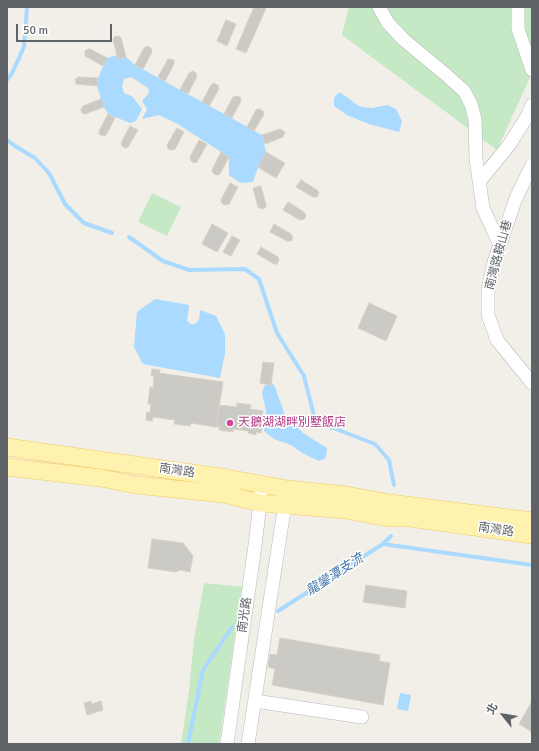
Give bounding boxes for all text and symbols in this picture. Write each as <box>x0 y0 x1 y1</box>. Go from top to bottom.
scale bar <box>18 16 114 42</box>
text: 50 m <box>23 23 48 38</box>
street label: 南灣路鞍山巷 <box>483 218 515 292</box>
place label: 天鵝湖湖畔別墅飯店 <box>238 416 346 430</box>
marker: 天鵝湖湖畔別墅飯店 <box>225 418 235 428</box>
street label: 南灣路 <box>158 461 196 481</box>
street label: 南灣路 <box>477 520 515 540</box>
water label: 龍鑾潭支流 <box>303 551 367 599</box>
street label: 南光路 <box>235 596 255 634</box>
north arrow <box>483 695 523 735</box>
text: 北 <box>484 701 501 717</box>

